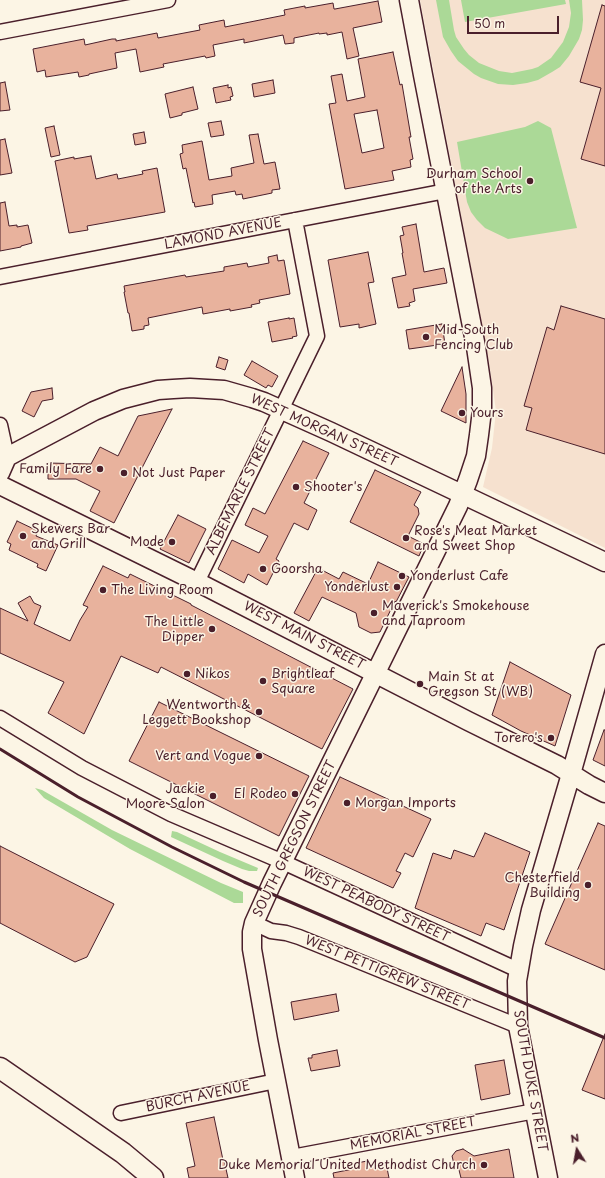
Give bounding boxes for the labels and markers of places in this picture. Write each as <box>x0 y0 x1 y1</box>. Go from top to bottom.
place label: Durham School of the Arts <box>426 166 522 197</box>
marker: Durham School of the Arts <box>525 176 535 186</box>
place label: Mid-South Fencing Club <box>434 322 513 353</box>
marker: Mid-South Fencing Club <box>421 332 431 342</box>
place label: Yours <box>470 405 503 421</box>
marker: Yours <box>457 408 467 418</box>
place label: Family Fare <box>19 461 92 477</box>
marker: Family Fare <box>95 464 105 474</box>
place label: Not Just Paper <box>132 465 225 481</box>
marker: Not Just Paper <box>119 468 129 478</box>
place label: Shooter's <box>304 479 362 495</box>
marker: Shooter's <box>291 482 301 492</box>
place label: Skewers Bar and Grill <box>31 521 110 552</box>
place label: Rose's Meat Market and Sweet Shop <box>414 523 537 554</box>
marker: Skewers Bar and Grill <box>18 531 28 541</box>
marker: Rose's Meat Market and Sweet Shop <box>401 533 411 543</box>
place label: Mode <box>130 534 164 550</box>
marker: Mode <box>167 537 177 547</box>
place label: Goorsha <box>271 561 323 577</box>
marker: Goorsha <box>258 564 268 574</box>
place label: Yonderlust Cafe <box>410 568 509 584</box>
marker: Yonderlust Cafe <box>397 571 407 581</box>
place label: Yonderlust <box>324 579 389 595</box>
place label: The Living Room <box>111 582 213 598</box>
marker: Yonderlust <box>392 582 402 592</box>
marker: The Living Room <box>98 585 108 595</box>
place label: Maverick's Smokehouse and Taproom <box>382 598 530 629</box>
marker: Maverick's Smokehouse and Taproom <box>369 608 379 618</box>
place label: The Little Dipper <box>144 614 204 645</box>
marker: The Little Dipper <box>207 624 217 634</box>
place label: Nikos <box>195 666 230 682</box>
place label: Brightleaf Square <box>271 666 334 697</box>
marker: Nikos <box>182 669 192 679</box>
place label: Main St at Gregson St (WB) <box>428 669 533 700</box>
marker: Brightleaf Square <box>258 676 268 686</box>
marker: Main St at Gregson St (WB) <box>415 679 425 689</box>
place label: Wentworth & Leggett Bookshop <box>142 697 251 728</box>
marker: Wentworth & Leggett Bookshop <box>254 707 264 717</box>
place label: Torero's <box>494 730 543 746</box>
marker: Torero's <box>546 733 556 743</box>
place label: Vert and Vogue <box>155 748 251 764</box>
marker: Vert and Vogue <box>254 751 264 761</box>
place label: Jackie Moore Salon <box>126 781 205 812</box>
place label: El Rodeo <box>234 786 287 802</box>
marker: El Rodeo <box>290 789 300 799</box>
marker: Jackie Moore Salon <box>208 791 218 801</box>
place label: Morgan Imports <box>355 795 456 811</box>
marker: Morgan Imports <box>342 798 352 808</box>
place label: Chesterfield Building <box>505 870 580 901</box>
marker: Chesterfield Building <box>583 880 593 890</box>
place label: Duke Memorial United Methodist Church <box>218 1157 476 1173</box>
marker: Duke Memorial United Methodist Church <box>479 1160 489 1170</box>

